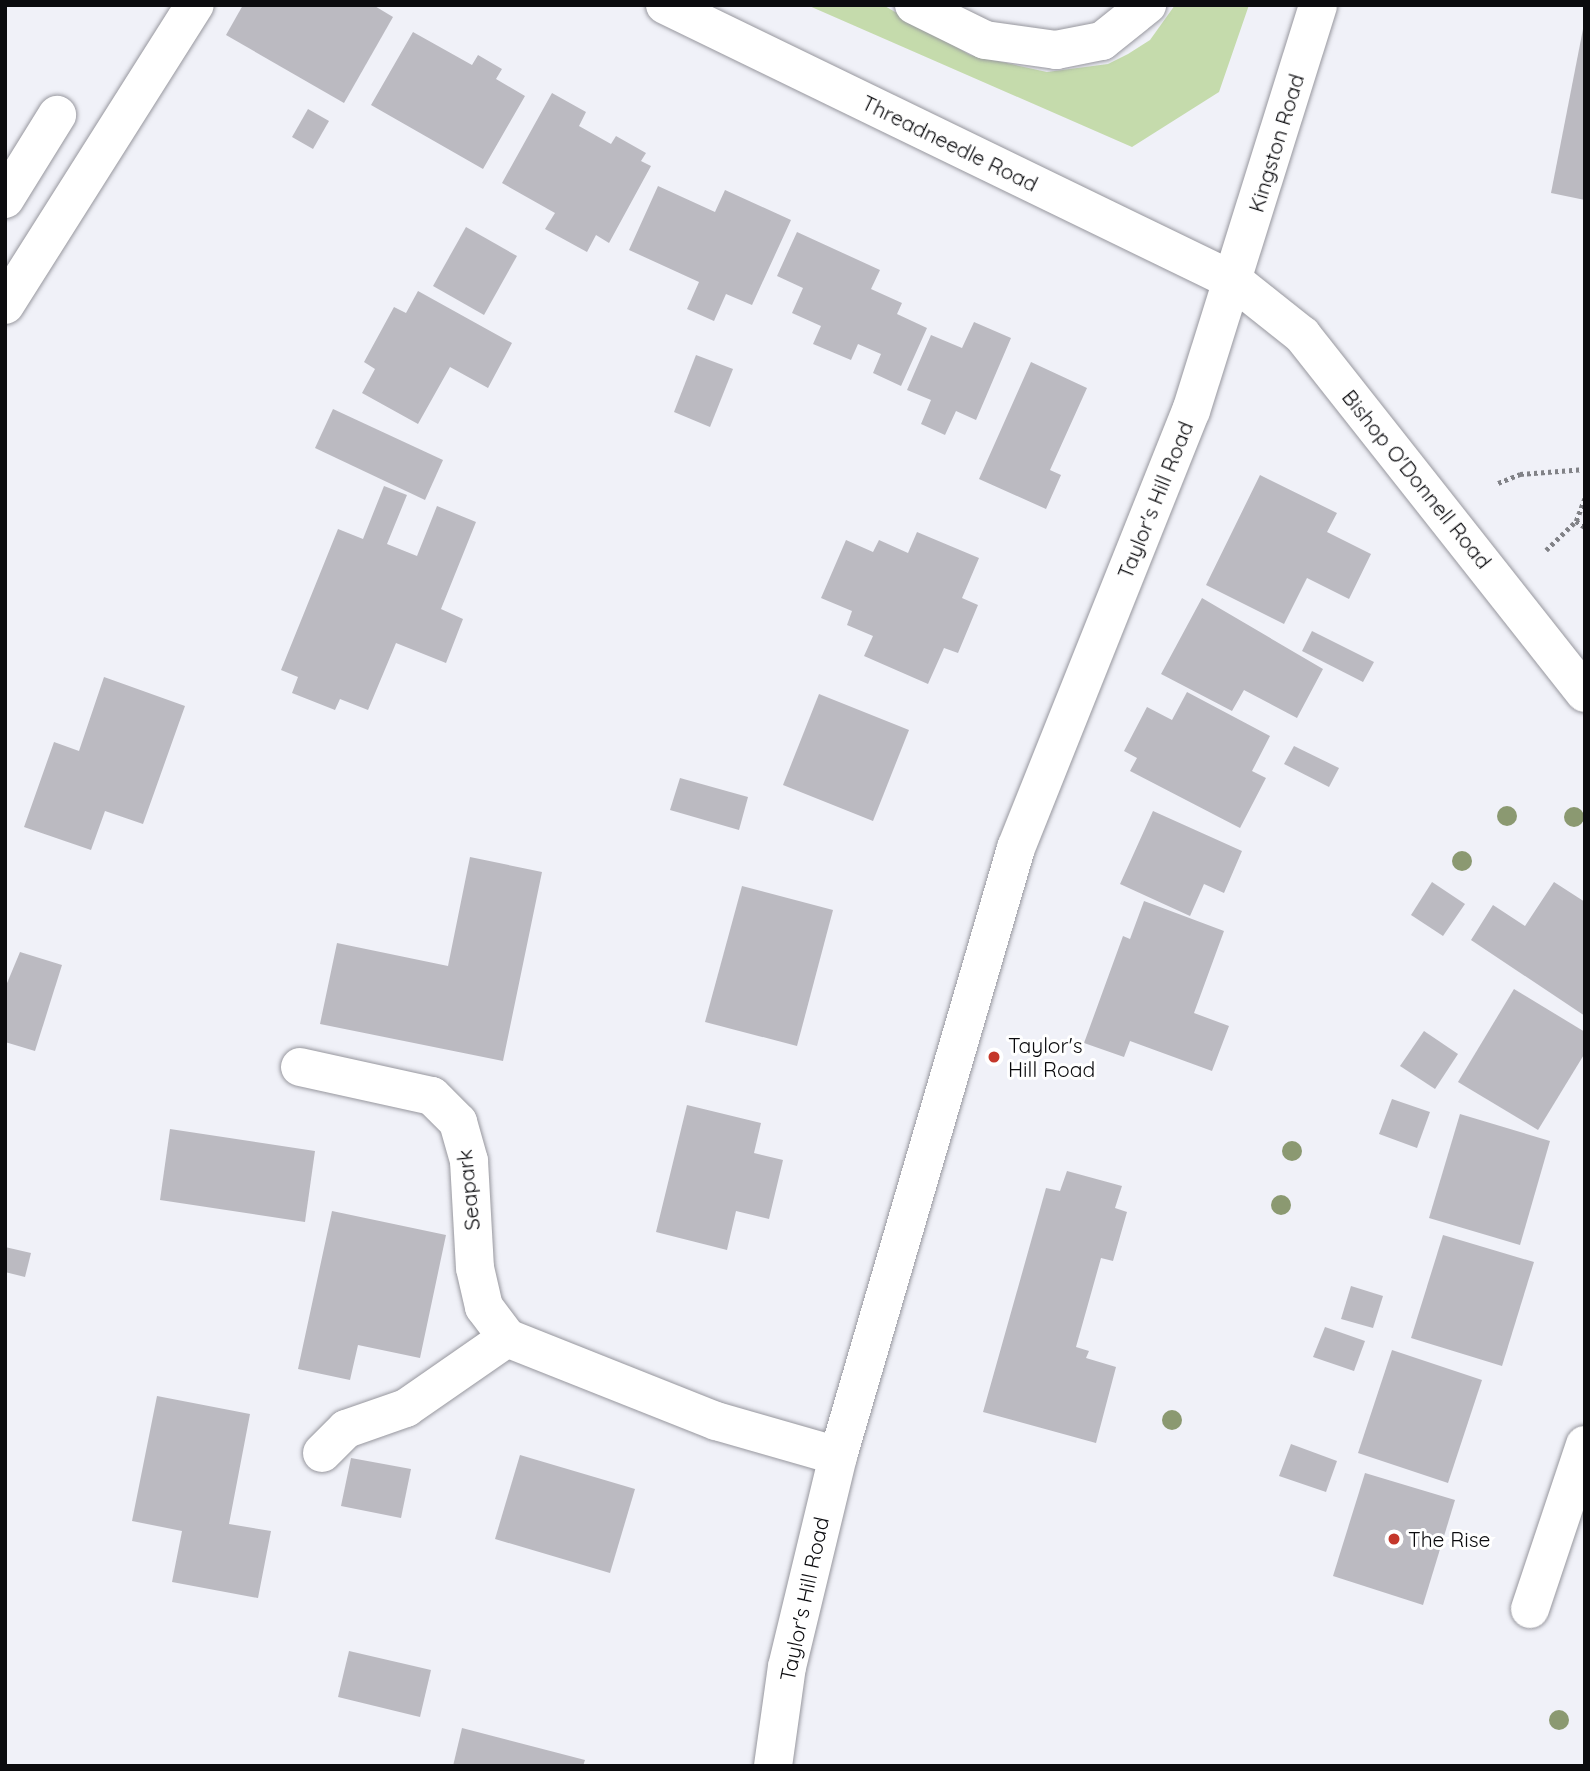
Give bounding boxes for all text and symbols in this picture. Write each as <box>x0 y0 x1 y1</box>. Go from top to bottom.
street label: Kingston Road <box>1243 71 1309 215</box>
street label: Threadneedle Road <box>858 89 1042 197</box>
street label: Bishop O'Donnell Road <box>1337 384 1497 574</box>
street label: Taylor's Hill Road <box>1112 418 1198 582</box>
place label: Taylor's Hill Road <box>1008 1032 1095 1082</box>
marker: Taylor's Hill Road <box>986 1049 1002 1065</box>
street label: Seapark <box>451 1148 485 1232</box>
street label: Taylor's Hill Road <box>774 1515 834 1683</box>
place label: The Rise <box>1408 1526 1490 1552</box>
marker: The Rise <box>1386 1531 1402 1547</box>

